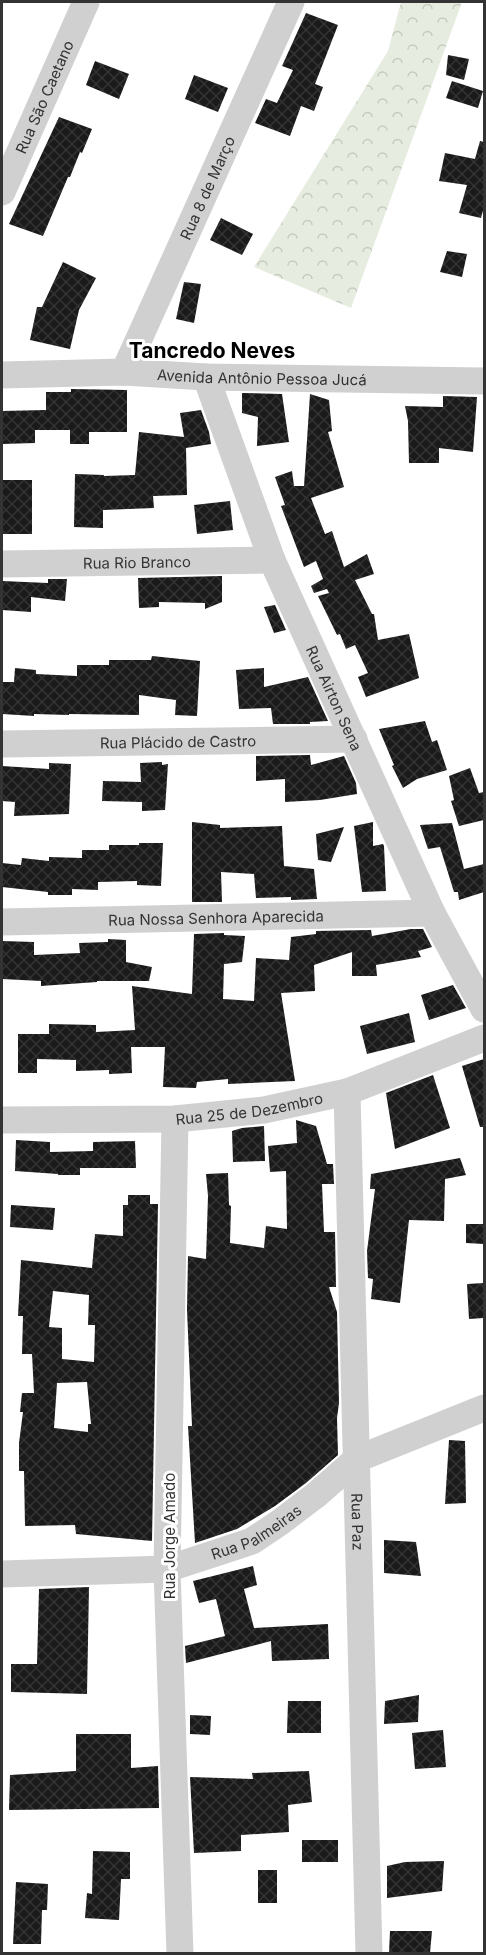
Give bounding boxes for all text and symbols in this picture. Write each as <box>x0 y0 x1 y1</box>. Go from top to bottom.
street label: Rua São Caetano <box>11 37 77 156</box>
street label: Rua 8 de Março <box>175 133 239 243</box>
district label: Tancredo Neves <box>129 338 295 363</box>
street label: Avenida Antônio Pessoa Jucá <box>156 365 367 389</box>
street label: Rua Rio Branco <box>83 552 191 572</box>
street label: Rua Airton Sena <box>302 642 367 754</box>
street label: Rua Plácido de Castro <box>100 731 256 752</box>
street label: Rua Nossa Senhora Aparecida <box>108 906 324 929</box>
street label: Rua 25 de Dezembro <box>175 1088 325 1128</box>
street label: Rua Jorge Amado <box>160 1473 179 1599</box>
street label: Rua Paz <box>348 1493 368 1551</box>
street label: Rua Palmeiras <box>208 1500 305 1563</box>

